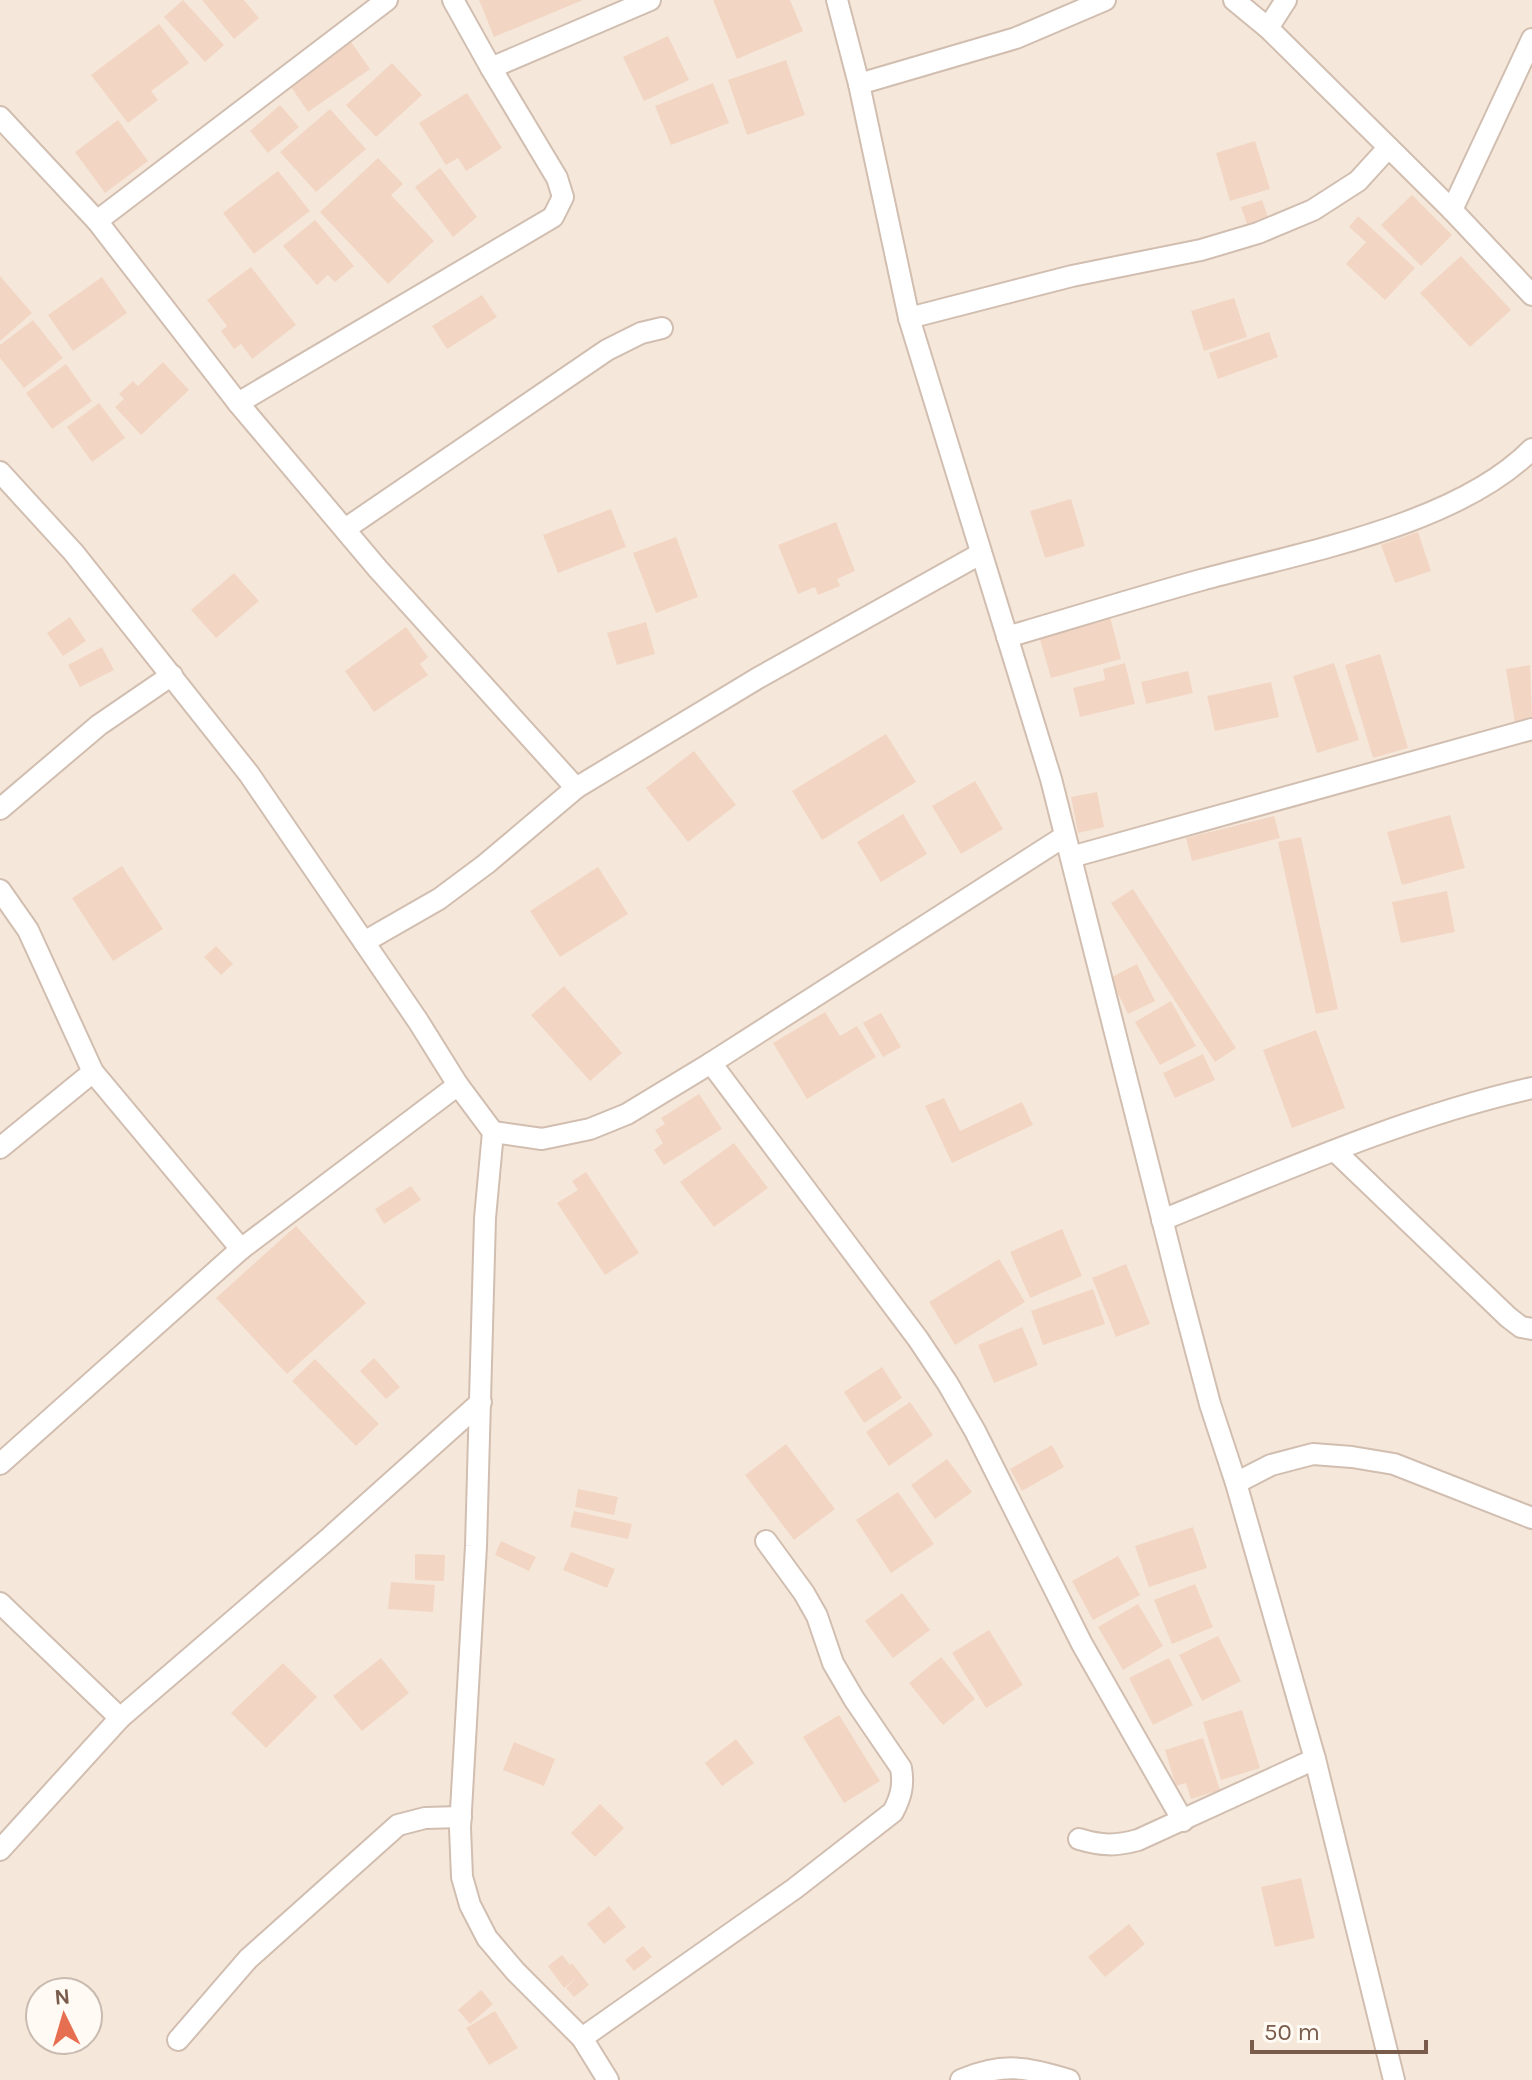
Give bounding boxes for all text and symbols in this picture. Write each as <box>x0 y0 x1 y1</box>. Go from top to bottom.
north arrow <box>24 1976 104 2056</box>
text: N <box>53 1983 71 2011</box>
scale bar <box>1252 2004 1426 2054</box>
text: 50 m <box>1264 2018 1320 2046</box>

